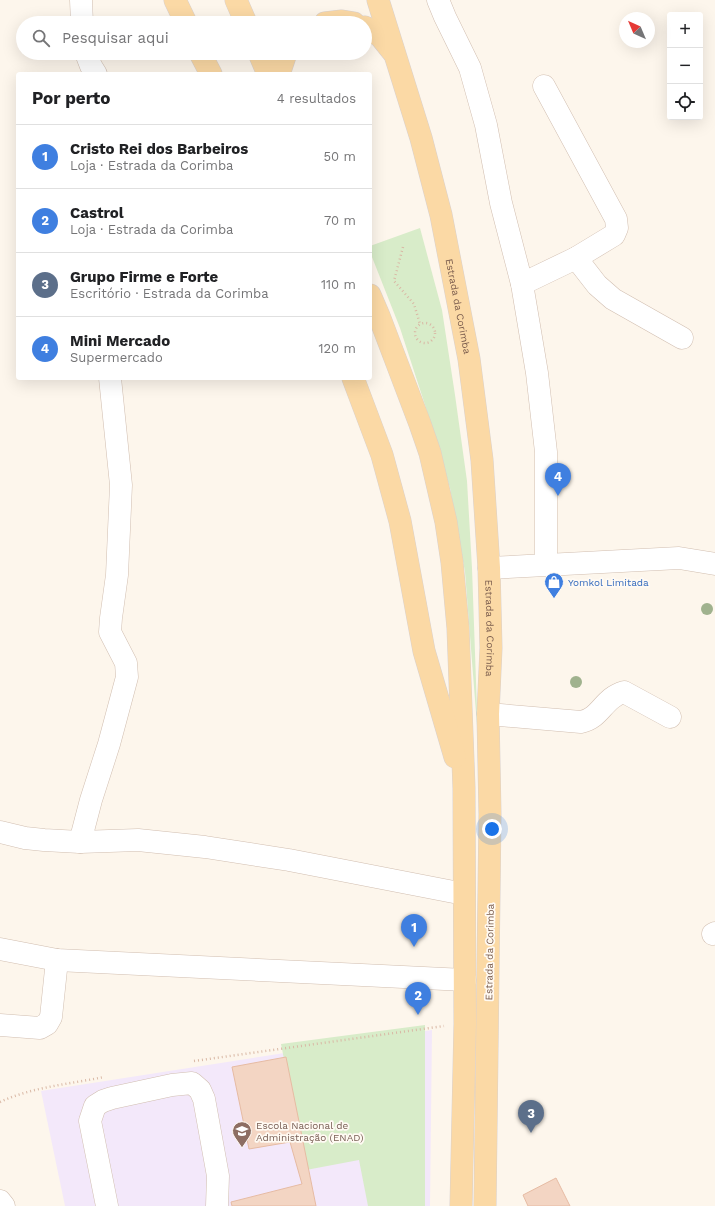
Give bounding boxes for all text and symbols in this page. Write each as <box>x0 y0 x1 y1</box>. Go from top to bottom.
north arrow <box>619 12 655 48</box>
map controls <box>667 12 703 120</box>
button: + <box>667 12 703 48</box>
search box <box>16 16 372 60</box>
icon: search <box>30 27 52 49</box>
text: Pesquisar aqui <box>62 29 169 47</box>
button: − <box>667 48 703 84</box>
button: locate <box>667 84 703 120</box>
text: Por perto <box>32 88 110 108</box>
text: 4 resultados <box>277 91 356 106</box>
text: Cristo Rei dos Barbeiros <box>70 140 248 158</box>
text: 1 <box>42 149 48 164</box>
text: 50 m <box>324 149 356 164</box>
text: Loja · Estrada da Corimba <box>70 158 233 173</box>
text: Castrol <box>70 204 124 222</box>
text: 2 <box>41 213 49 228</box>
text: 70 m <box>324 213 356 228</box>
text: Loja · Estrada da Corimba <box>70 222 233 237</box>
street label: Estrada da Corimba <box>444 258 473 355</box>
text: Grupo Firme e Forte <box>70 268 218 286</box>
text: 3 <box>41 277 49 292</box>
text: 110 m <box>321 277 356 292</box>
text: Escritório · Estrada da Corimba <box>70 286 269 301</box>
text: Mini Mercado <box>70 332 170 350</box>
text: 4 <box>41 341 49 356</box>
text: 120 m <box>318 341 356 356</box>
text: Supermercado <box>70 350 163 365</box>
pin: 4 <box>545 463 571 496</box>
shop icon: Yomkol Limitada <box>543 571 565 599</box>
place label: Yomkol Limitada <box>568 577 649 588</box>
street label: Estrada da Corimba <box>483 580 496 677</box>
your location <box>482 819 502 839</box>
street label: Estrada da Corimba <box>483 903 496 1000</box>
pin: 1 <box>401 914 427 947</box>
pin: 2 <box>405 982 431 1015</box>
pin: 3 <box>518 1100 544 1133</box>
school or university icon: Escola Nacional de Administração (ENAD) <box>231 1120 253 1148</box>
place label: Escola Nacional de Administração (ENAD) <box>256 1120 364 1143</box>

